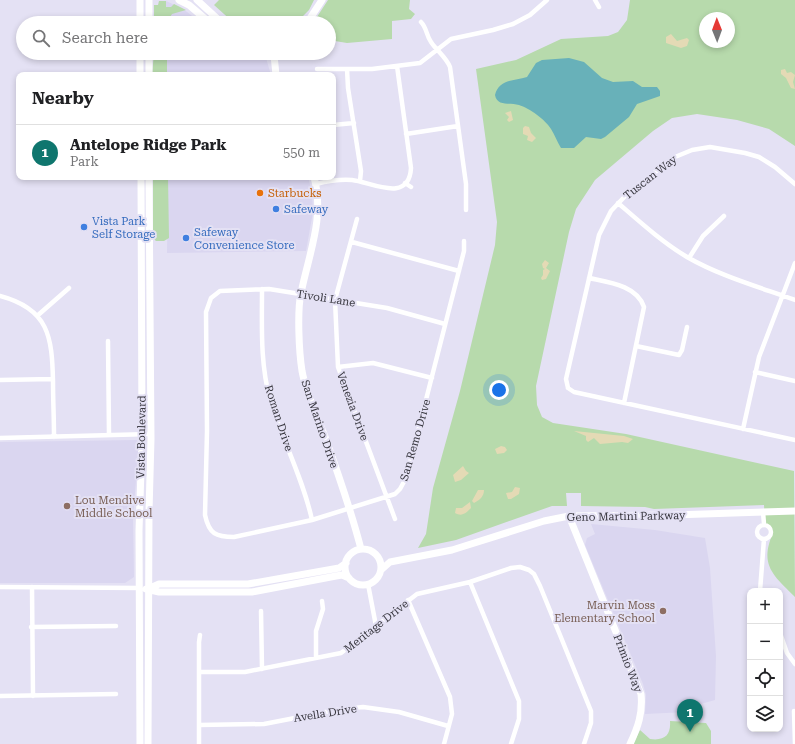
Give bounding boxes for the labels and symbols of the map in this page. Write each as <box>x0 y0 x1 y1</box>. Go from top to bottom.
north arrow <box>699 12 735 48</box>
street label: Tuscan Way <box>621 152 680 202</box>
place label: Starbucks <box>268 187 322 200</box>
marker: Starbucks <box>255 188 265 198</box>
place label: Safeway <box>284 203 329 216</box>
marker: Safeway <box>271 204 281 214</box>
place label: Vista Park Self Storage <box>92 215 155 241</box>
marker: Vista Park Self Storage <box>79 222 89 232</box>
place label: Safeway Convenience Store <box>194 226 295 252</box>
marker: Safeway Convenience Store <box>181 233 191 243</box>
street label: Tivoli Lane <box>296 287 356 310</box>
street label: Venezia Drive <box>334 370 371 442</box>
street label: San Marino Drive <box>298 378 341 470</box>
your location <box>489 380 509 400</box>
street label: Roman Drive <box>262 383 295 453</box>
street label: Vista Boulevard <box>134 395 149 479</box>
street label: San Remo Drive <box>398 398 433 483</box>
place label: Lou Mendive Middle School <box>75 494 153 520</box>
marker: Lou Mendive Middle School <box>62 501 72 511</box>
street label: Geno Martini Parkway <box>567 509 686 524</box>
street label: Meritage Drive <box>342 597 411 656</box>
place label: Marvin Moss Elementary School <box>554 599 656 625</box>
marker: Marvin Moss Elementary School <box>658 606 668 616</box>
street label: Primio Way <box>611 632 645 694</box>
pin: 1 <box>677 699 703 732</box>
street label: Avella Drive <box>293 702 358 725</box>

